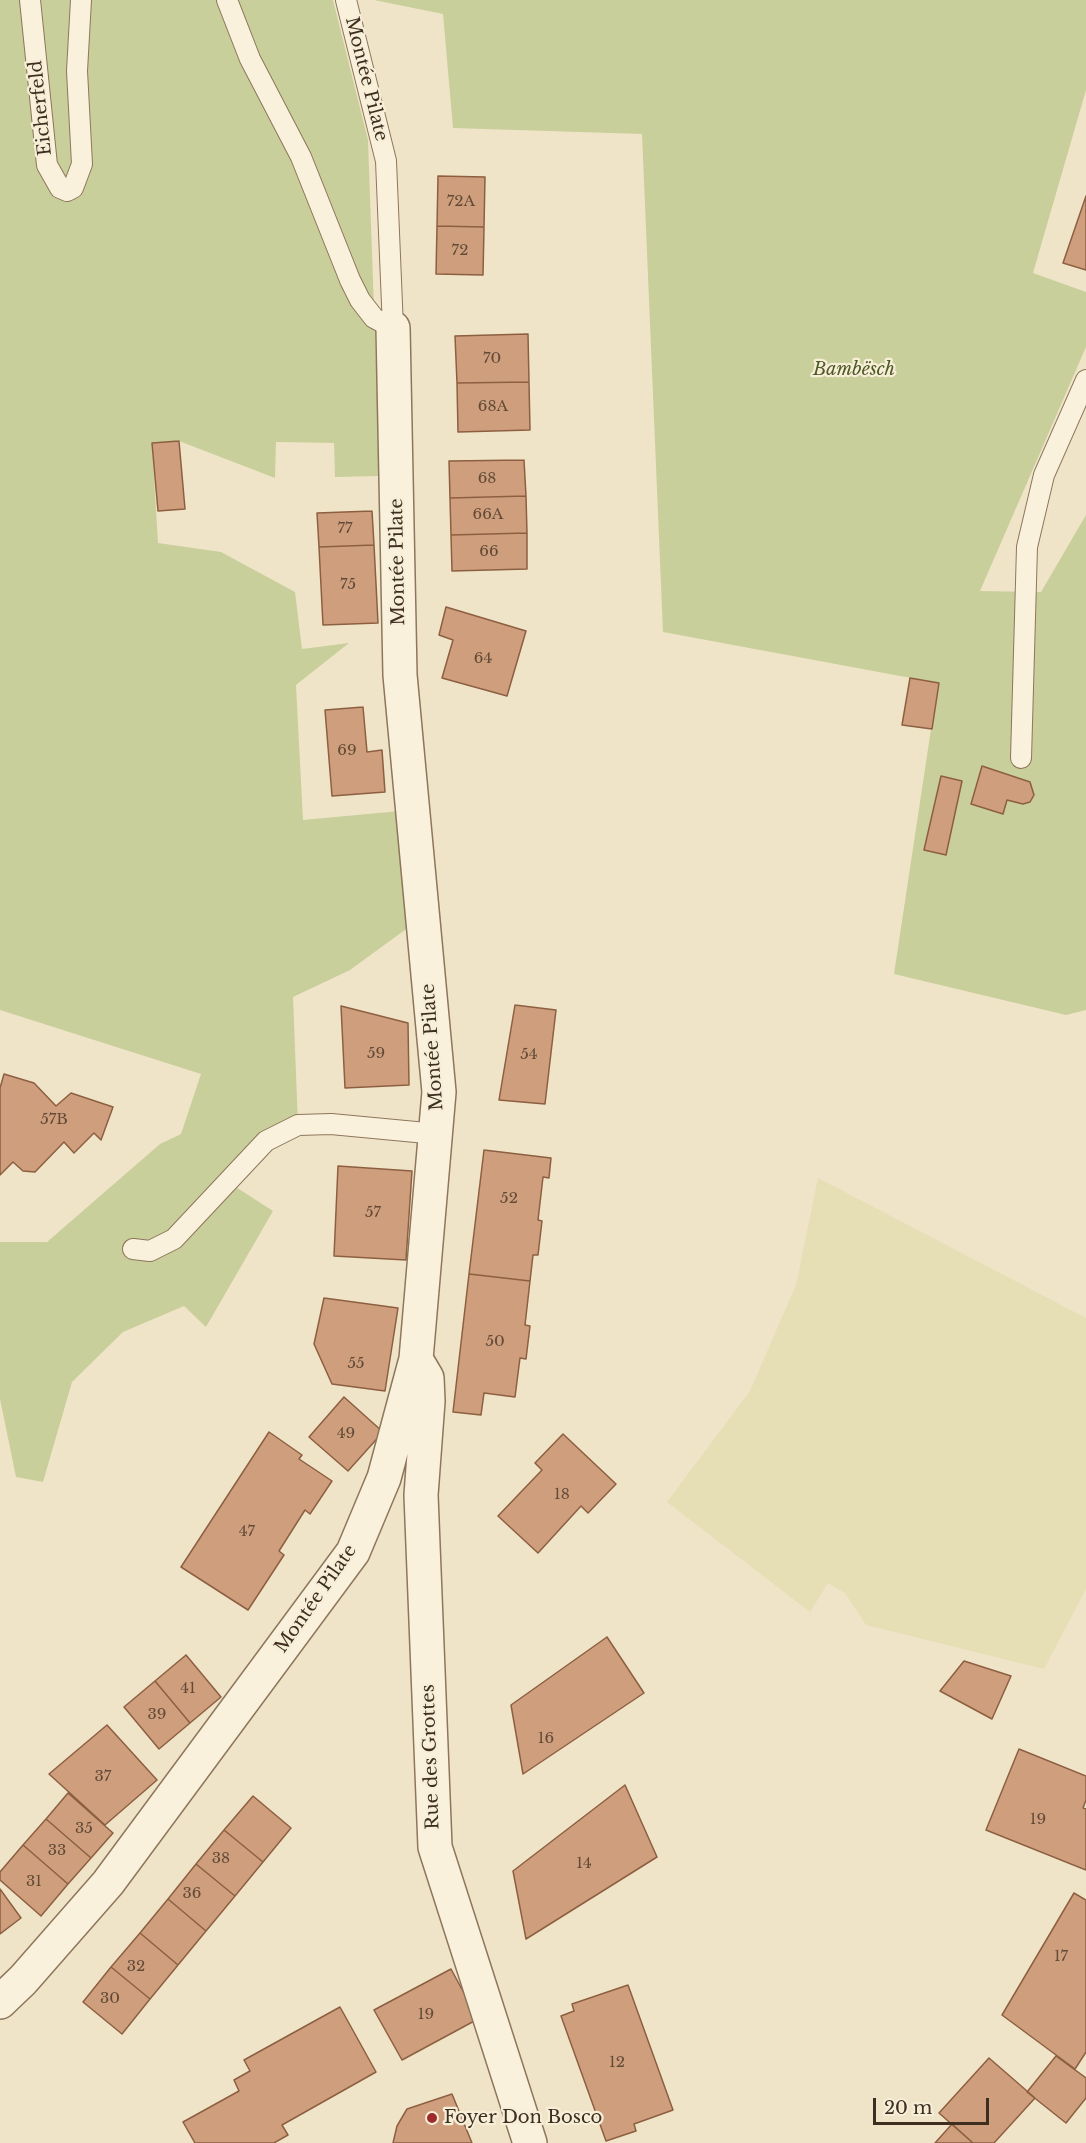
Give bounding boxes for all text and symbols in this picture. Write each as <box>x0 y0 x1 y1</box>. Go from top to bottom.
street label: Montée Pilate <box>340 15 392 143</box>
street label: Eicherfeld <box>25 59 57 157</box>
house number: 72A <box>447 193 475 211</box>
house number: 72 <box>452 242 468 260</box>
house number: 70 <box>483 350 501 368</box>
park label: Bambësch <box>813 359 895 381</box>
house number: 68A <box>478 398 508 416</box>
house number: 68 <box>478 470 496 488</box>
street label: Montée Pilate <box>386 498 410 626</box>
house number: 66A <box>473 506 503 524</box>
house number: 77 <box>337 520 353 538</box>
house number: 66 <box>479 543 499 561</box>
house number: 75 <box>340 576 356 594</box>
house number: 64 <box>474 650 492 668</box>
house number: 69 <box>337 742 357 760</box>
street label: Montée Pilate <box>418 983 448 1111</box>
house number: 59 <box>367 1045 385 1063</box>
house number: 54 <box>520 1046 538 1064</box>
house number: 57B <box>40 1111 68 1129</box>
house number: 52 <box>500 1190 518 1208</box>
house number: 57 <box>365 1204 381 1222</box>
house number: 50 <box>485 1333 505 1351</box>
house number: 55 <box>347 1355 365 1373</box>
house number: 49 <box>337 1425 355 1443</box>
house number: 18 <box>554 1486 570 1504</box>
house number: 47 <box>239 1523 255 1541</box>
street label: Montée Pilate <box>271 1541 361 1657</box>
house number: 41 <box>180 1680 196 1698</box>
street label: Rue des Grottes <box>418 1684 444 1830</box>
house number: 39 <box>148 1706 166 1724</box>
house number: 16 <box>538 1730 554 1748</box>
house number: 37 <box>95 1768 111 1786</box>
house number: 19 <box>1030 1811 1046 1829</box>
house number: 35 <box>75 1820 93 1838</box>
house number: 33 <box>48 1842 66 1860</box>
house number: 38 <box>212 1850 230 1868</box>
house number: 14 <box>576 1855 592 1873</box>
house number: 31 <box>26 1873 42 1891</box>
house number: 36 <box>183 1885 201 1903</box>
house number: 17 <box>1054 1948 1068 1966</box>
house number: 32 <box>127 1958 145 1976</box>
house number: 30 <box>100 1990 120 2008</box>
house number: 19 <box>418 2006 434 2024</box>
house number: 12 <box>609 2054 625 2072</box>
scale bar <box>876 2086 992 2124</box>
text: 20 m <box>884 2097 932 2119</box>
place label: Foyer Don Bosco <box>444 2107 602 2129</box>
marker: Foyer Don Bosco <box>425 2111 439 2125</box>

